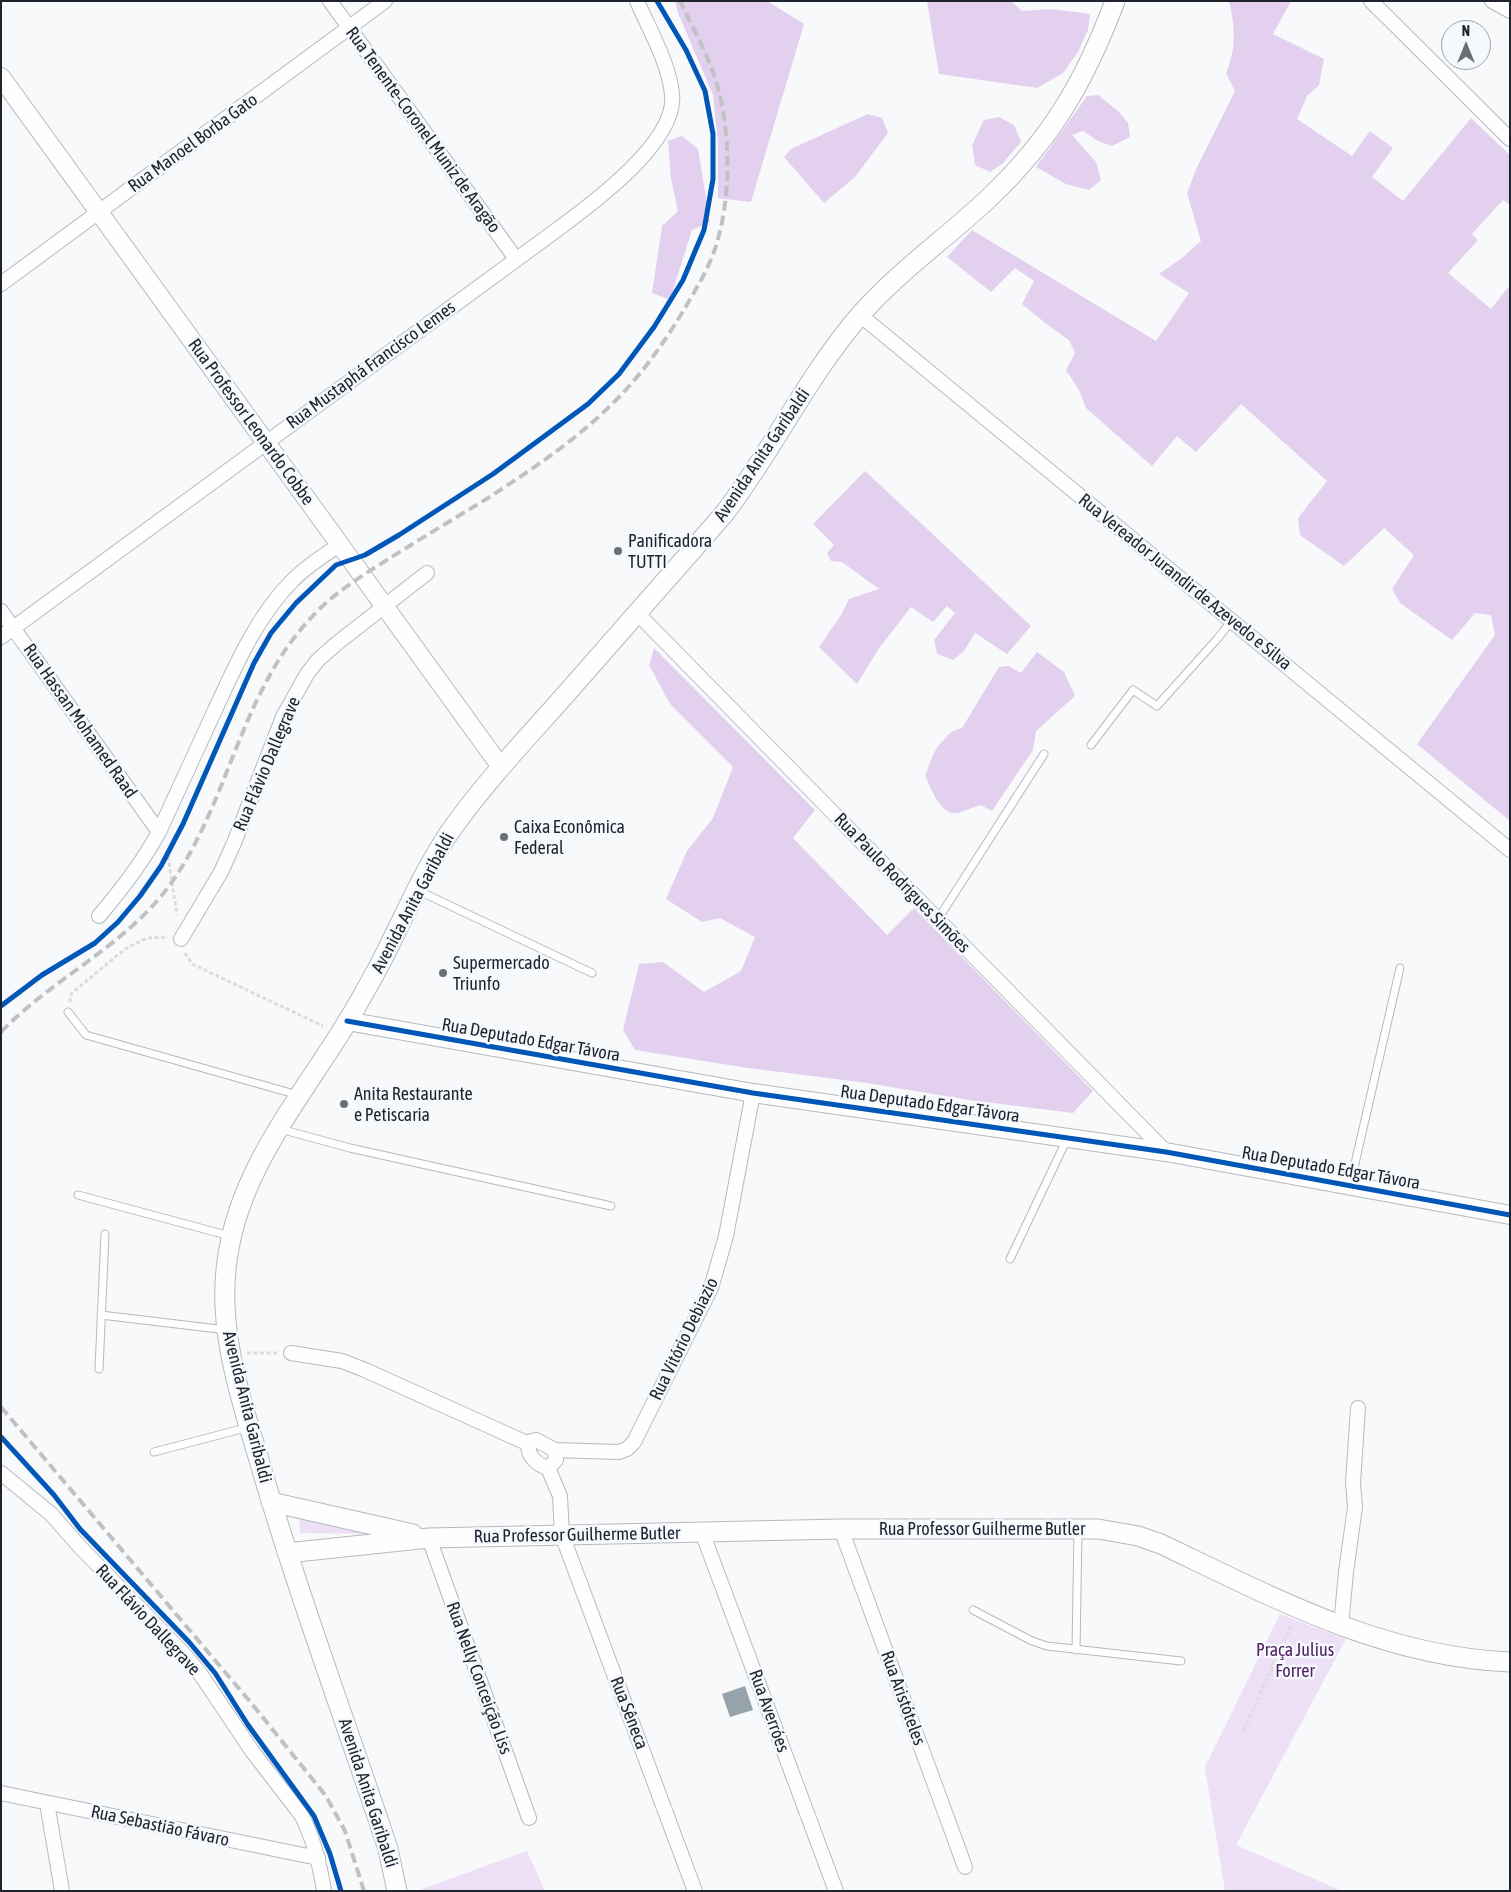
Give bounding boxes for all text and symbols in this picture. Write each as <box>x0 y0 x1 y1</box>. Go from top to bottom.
north arrow <box>1441 20 1491 70</box>
street label: Rua Tenente-Coronel Muniz de Aragão <box>341 23 505 237</box>
text: N <box>1462 23 1470 39</box>
street label: Rua Manoel Borba Gato <box>124 89 262 197</box>
street label: Rua Mustaphá Francisco Lemes <box>282 296 460 434</box>
street label: Rua Professor Leonardo Cobbe <box>183 335 319 509</box>
street label: Avenida Anita Garibaldi <box>710 384 814 526</box>
street label: Rua Vereador Jurandir de Azevedo e Silva <box>1074 489 1296 675</box>
place label: Panificadora TUTTI <box>628 530 712 572</box>
marker: Panificadora TUTTI <box>612 545 624 557</box>
street label: Rua Hassan Mohamed Raad <box>19 640 141 802</box>
street label: Rua Flávio Dallegrave <box>229 694 305 834</box>
street label: Rua Paulo Rodrigues Simões <box>830 809 974 957</box>
place label: Caixa Econômica Federal <box>514 816 625 859</box>
street label: Avenida Anita Garibaldi <box>367 829 459 977</box>
marker: Caixa Econômica Federal <box>498 831 510 843</box>
place label: Supermercado Triunfo <box>453 952 550 994</box>
marker: Supermercado Triunfo <box>437 967 449 979</box>
street label: Rua Deputado Edgar Távora <box>440 1014 622 1066</box>
street label: Rua Deputado Edgar Távora <box>839 1081 1021 1127</box>
place label: Anita Restaurante e Petiscaria <box>354 1083 473 1126</box>
marker: Anita Restaurante e Petiscaria <box>338 1098 350 1110</box>
street label: Rua Deputado Edgar Távora <box>1240 1142 1422 1194</box>
street label: Rua Vitório Debiazio <box>645 1274 723 1404</box>
street label: Avenida Anita Garibaldi <box>218 1329 276 1485</box>
street label: Rua Professor Guilherme Butler <box>879 1518 1085 1540</box>
street label: Rua Professor Guilherme Butler <box>474 1522 680 1548</box>
street label: Rua Flávio Dallegrave <box>91 1560 205 1680</box>
street label: Rua Nelly Conceição Liss <box>441 1599 517 1757</box>
park label: Praça Julius Forrer <box>1256 1639 1334 1682</box>
street label: Rua Aristóteles <box>876 1648 930 1748</box>
street label: Rua Averróes <box>744 1667 794 1755</box>
street label: Rua Sêneca <box>605 1674 653 1752</box>
street label: Avenida Anita Garibaldi <box>334 1716 402 1870</box>
street label: Rua Sebastião Fávaro <box>89 1801 231 1851</box>

